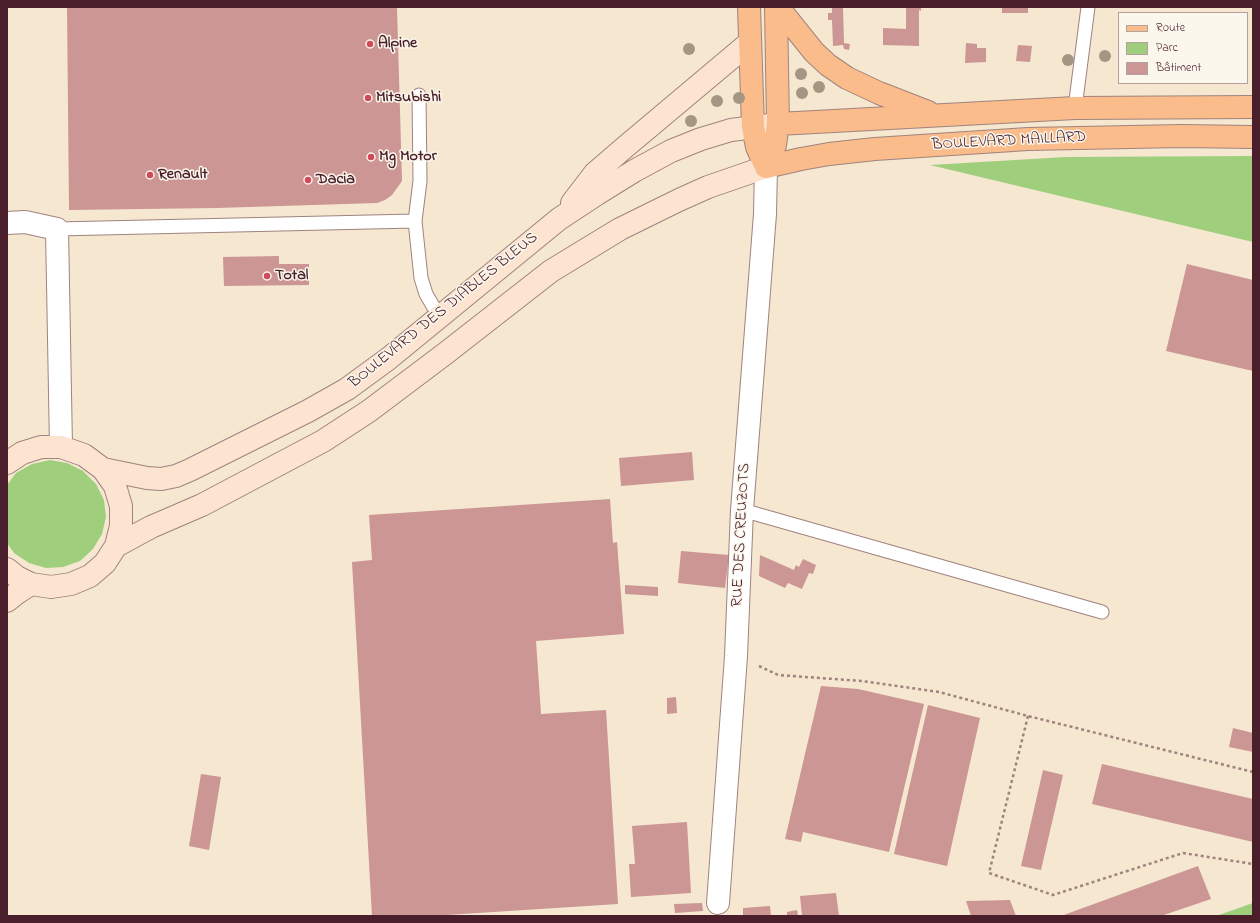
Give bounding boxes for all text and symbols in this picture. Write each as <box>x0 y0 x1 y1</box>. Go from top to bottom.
legend <box>1118 12 1248 84</box>
text: Route <box>1156 19 1185 37</box>
place label: Alpine <box>378 34 417 54</box>
marker: Alpine <box>365 39 375 49</box>
text: Parc <box>1156 39 1178 57</box>
text: Bâtiment <box>1156 59 1201 77</box>
place label: Mitsubishi <box>376 88 441 108</box>
marker: Mitsubishi <box>363 93 373 103</box>
street label: BOULEVARD MAILLARD <box>931 128 1087 156</box>
place label: Mg Motor <box>379 147 437 167</box>
marker: Mg Motor <box>366 152 376 162</box>
place label: Renault <box>158 165 208 185</box>
marker: Renault <box>145 170 155 180</box>
place label: Dacia <box>316 170 355 190</box>
marker: Dacia <box>303 175 313 185</box>
street label: BOULEVARD DES DIABLES BLEUS <box>346 229 542 393</box>
place label: Total <box>275 266 309 286</box>
marker: Total <box>262 271 272 281</box>
street label: RUE DES CREUZOTS <box>729 462 755 608</box>

